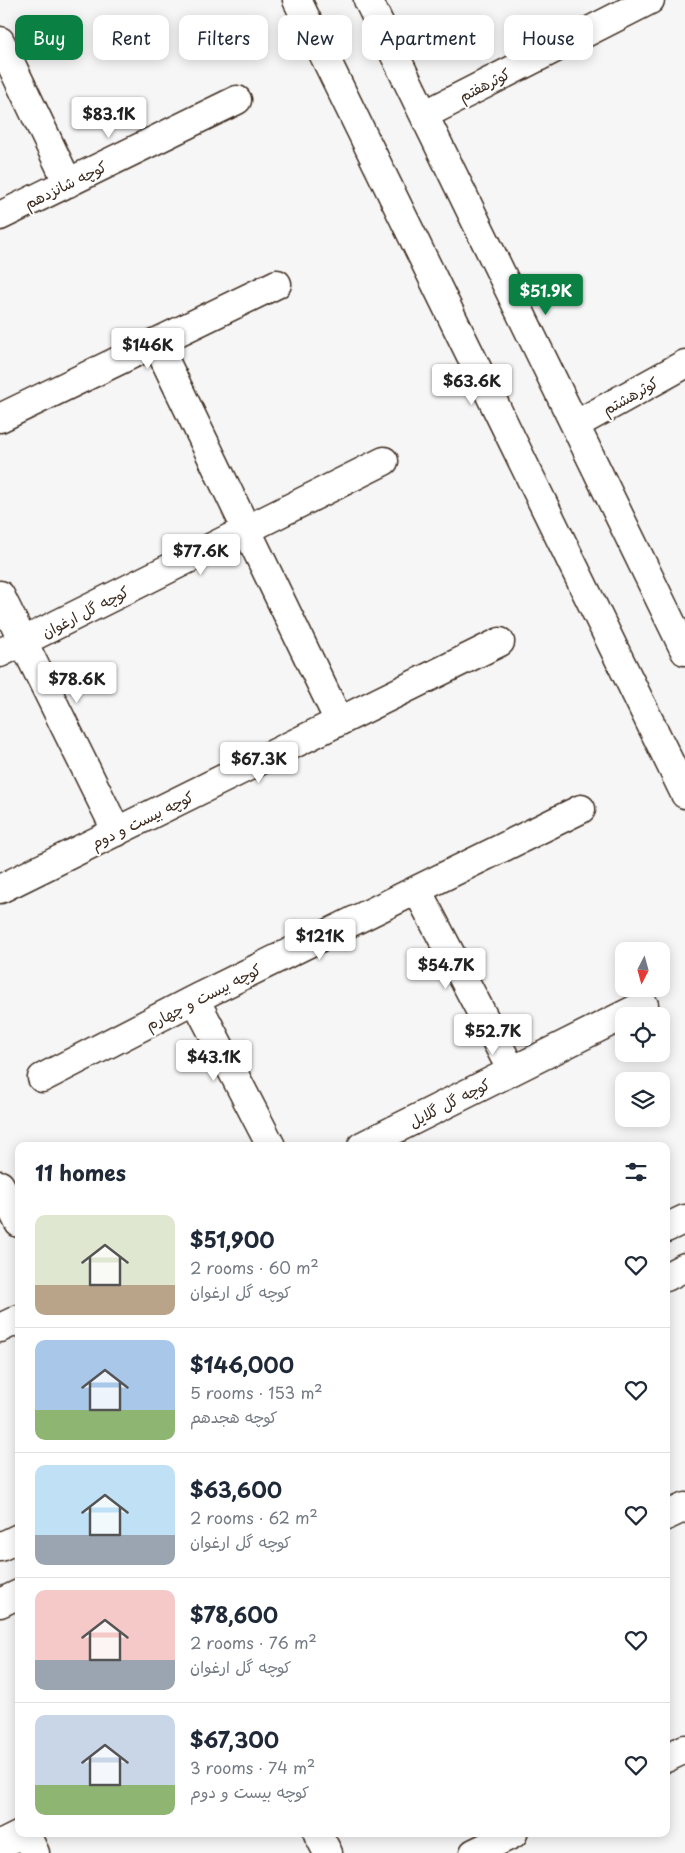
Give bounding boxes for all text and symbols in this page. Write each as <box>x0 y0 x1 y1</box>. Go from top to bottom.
chip: Buy <box>15 15 83 60</box>
chip: Rent <box>93 15 169 60</box>
chip: Filters <box>179 15 268 60</box>
chip: New <box>278 15 352 60</box>
chip: Apartment <box>362 15 494 60</box>
chip: House <box>504 15 593 60</box>
street label: کوثرهفتم <box>454 61 515 109</box>
pin: $83.1K <box>68 96 150 139</box>
text: $83.1K <box>82 101 136 125</box>
street label: کوچه شانزدهم <box>20 154 111 216</box>
pin: $51.9K <box>505 274 587 316</box>
text: $51.9K <box>520 278 572 302</box>
pin: $146K <box>113 328 183 370</box>
text: $146K <box>122 332 174 356</box>
pin: $63.6K <box>431 364 513 406</box>
text: $63.6K <box>443 368 501 392</box>
street label: کوثرهشتم <box>598 370 663 422</box>
pin: $77.6K <box>160 534 242 576</box>
text: $77.6K <box>173 538 229 562</box>
street label: کوچه گل ارغوان <box>37 579 133 643</box>
pin: $78.6K <box>36 662 118 704</box>
text: $78.6K <box>49 666 105 690</box>
pin: $67.3K <box>218 742 300 784</box>
text: $67.3K <box>231 746 287 770</box>
street label: کوچه بیست و دوم <box>87 784 198 856</box>
pin: $121K <box>285 918 355 961</box>
text: $121K <box>296 923 344 947</box>
north arrow <box>615 942 670 998</box>
map controls <box>615 942 670 1127</box>
pin: $54.7K <box>405 948 487 990</box>
text: $54.7K <box>418 952 474 976</box>
street label: کوچه بیست و چهارم <box>141 957 265 1036</box>
button: locate <box>615 1007 670 1062</box>
pin: $52.7K <box>452 1014 534 1056</box>
text: $52.7K <box>465 1018 521 1042</box>
pin: $43.1K <box>173 1040 255 1082</box>
text: $43.1K <box>187 1044 241 1068</box>
street label: کوچه گل گلایل <box>404 1072 494 1132</box>
button: layers <box>615 1072 670 1127</box>
text: 11 homes <box>35 1156 126 1188</box>
icon: filters <box>622 1158 650 1186</box>
text: $51,900 <box>190 1223 275 1255</box>
icon: home <box>75 1235 135 1295</box>
icon: heart <box>622 1251 650 1279</box>
text: 2 rooms · 60 m² <box>190 1255 319 1279</box>
text: کوچه گل ارغوان <box>190 1279 291 1303</box>
text: $146,000 <box>190 1348 294 1380</box>
icon: home <box>75 1360 135 1420</box>
icon: heart <box>622 1376 650 1404</box>
text: 5 rooms · 153 m² <box>190 1380 323 1404</box>
text: کوچه هجدهم <box>190 1404 278 1428</box>
text: $63,600 <box>190 1473 282 1505</box>
icon: home <box>75 1485 135 1545</box>
icon: heart <box>622 1501 650 1529</box>
text: 2 rooms · 62 m² <box>190 1505 318 1529</box>
text: کوچه گل ارغوان <box>190 1529 291 1553</box>
text: $78,600 <box>190 1598 278 1630</box>
icon: home <box>75 1610 135 1670</box>
icon: heart <box>622 1626 650 1654</box>
text: 2 rooms · 76 m² <box>190 1630 317 1654</box>
text: کوچه گل ارغوان <box>190 1654 291 1678</box>
text: $67,300 <box>190 1723 279 1755</box>
icon: home <box>75 1735 135 1795</box>
icon: heart <box>622 1751 650 1779</box>
text: 3 rooms · 74 m² <box>190 1755 315 1779</box>
text: کوچه بیست و دوم <box>190 1779 309 1803</box>

